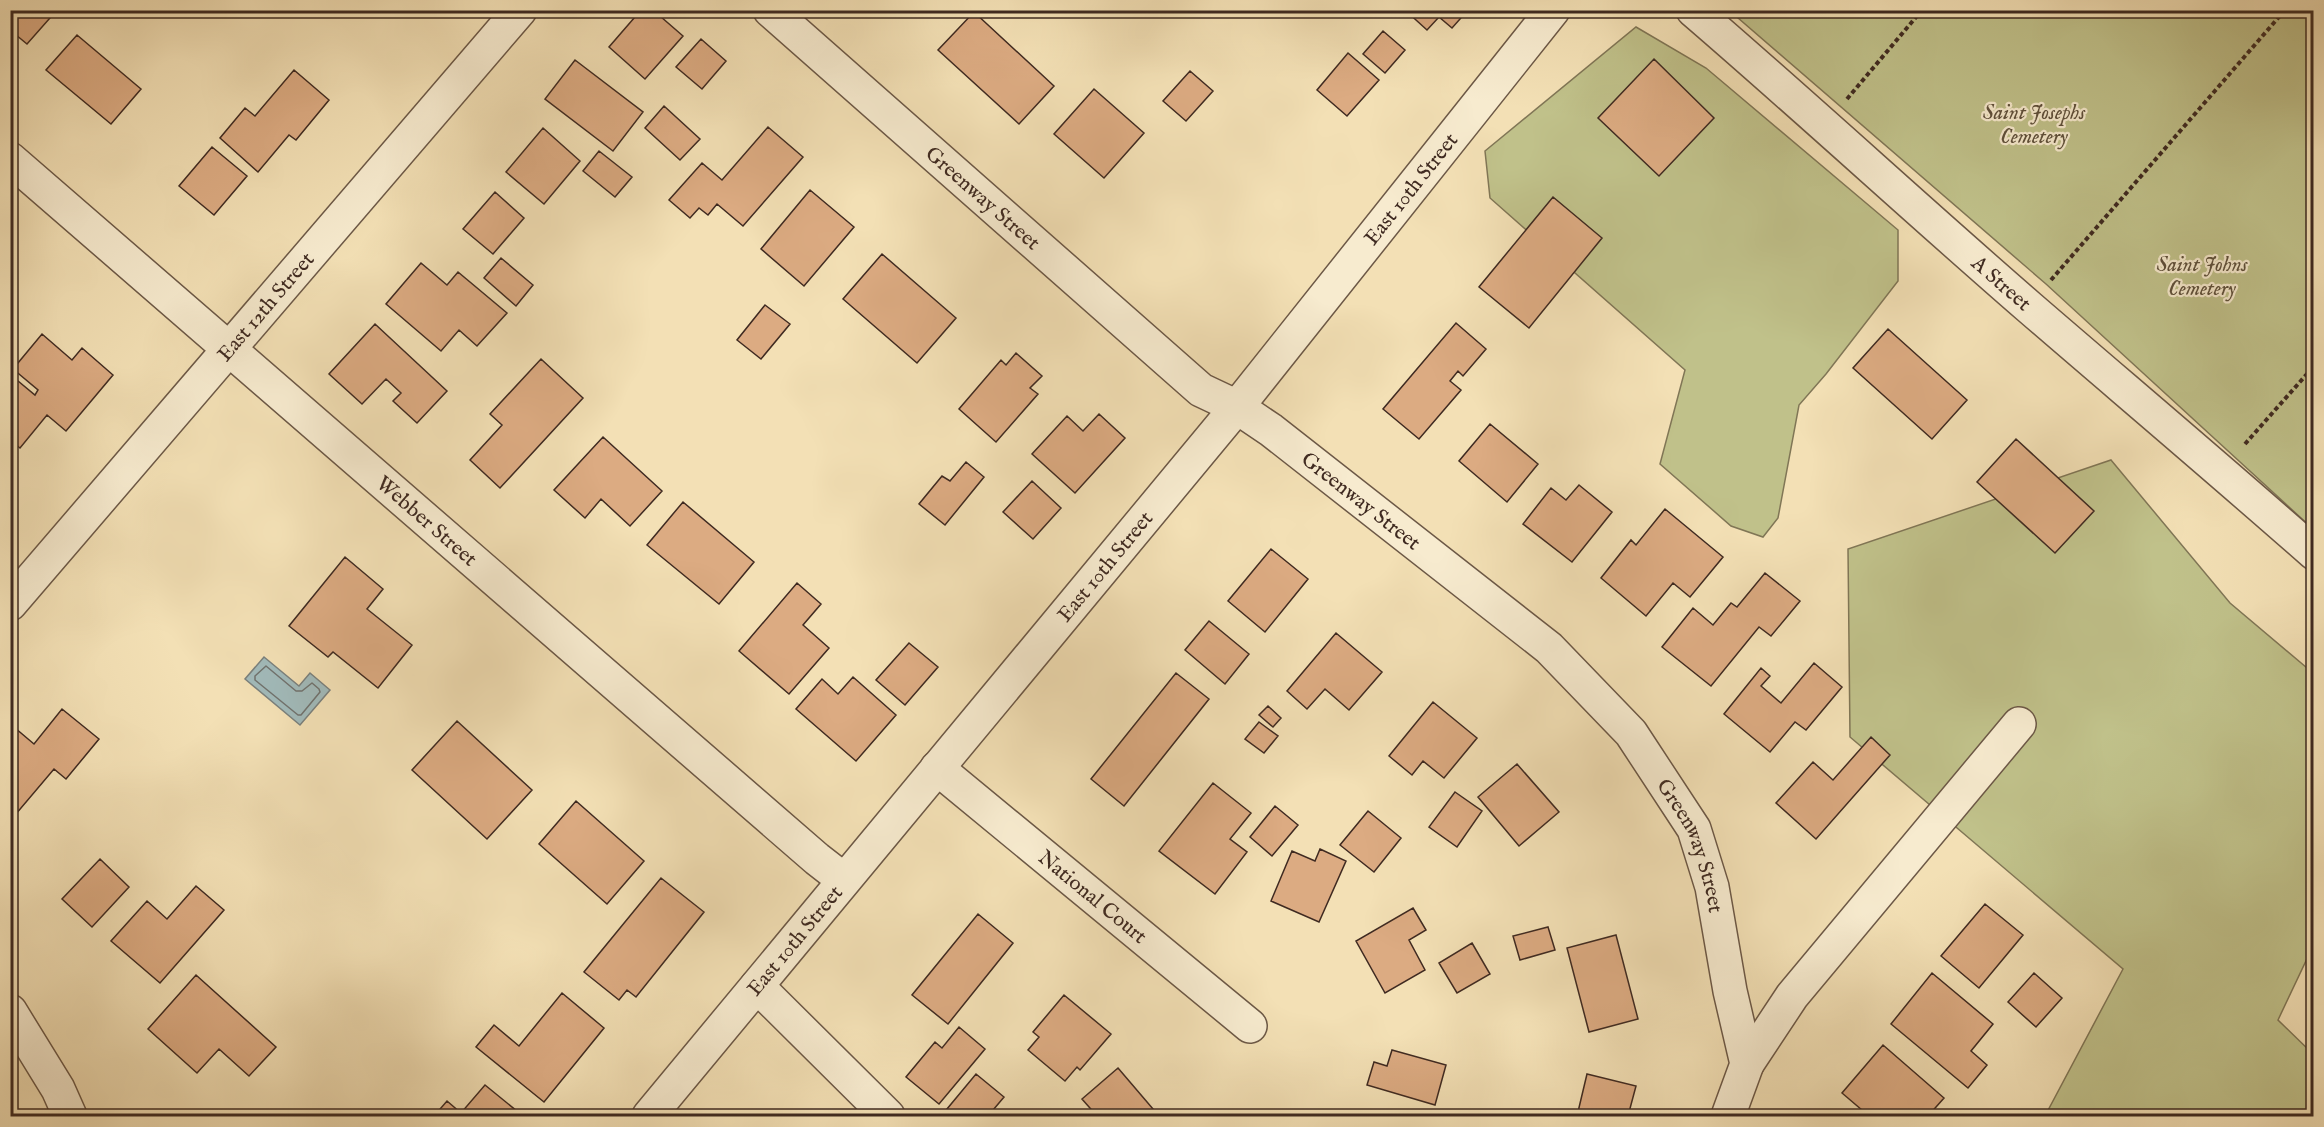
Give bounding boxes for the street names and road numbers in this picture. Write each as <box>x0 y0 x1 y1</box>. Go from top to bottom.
street label: East 10th Street <box>1359 128 1465 251</box>
street label: Greenway Street <box>919 141 1045 257</box>
street label: East 12th Street <box>212 247 321 368</box>
street label: A Street <box>1964 250 2036 318</box>
street label: Greenway Street <box>1295 447 1425 557</box>
street label: Webber Street <box>370 471 482 573</box>
street label: East 10th Street <box>1052 506 1160 628</box>
street label: Greenway Street <box>1650 774 1728 915</box>
street label: National Court <box>1032 845 1152 950</box>
street label: East 10th Street <box>742 880 850 1002</box>

